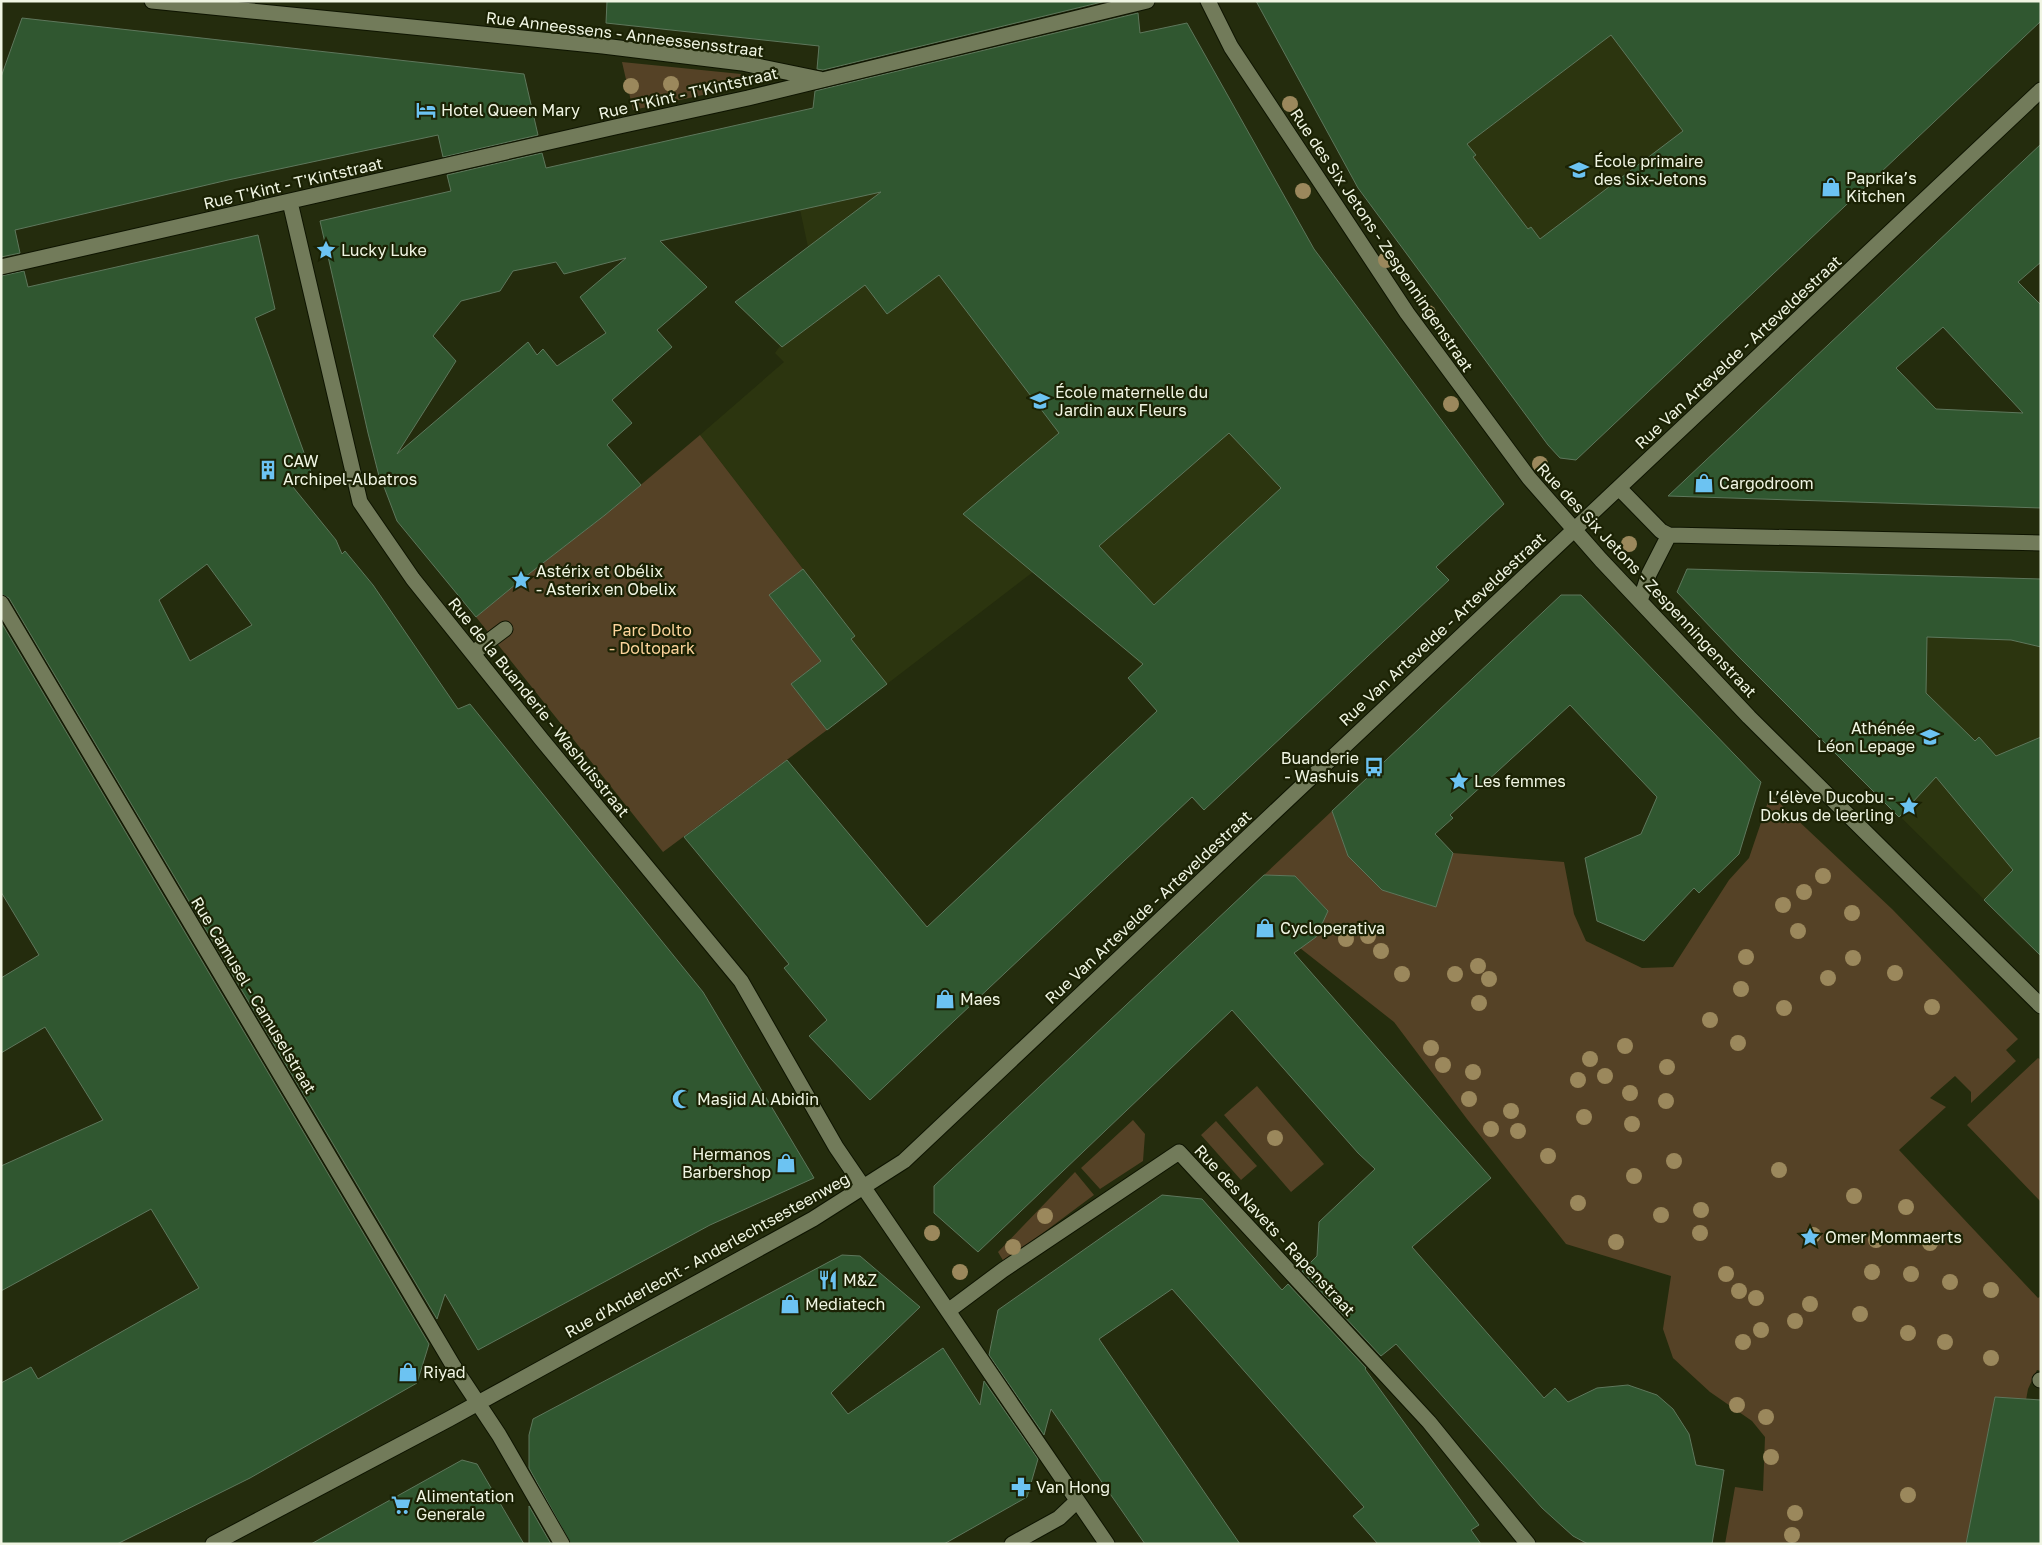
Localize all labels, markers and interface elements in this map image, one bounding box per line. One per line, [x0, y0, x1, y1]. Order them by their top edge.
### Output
street label: Rue Anneessens - Anneessensstraat [485, 7, 765, 61]
street label: Rue T'Kint - T'Kintstraat [596, 63, 780, 123]
hotel icon: Hotel Queen Mary [415, 99, 437, 121]
place label: Hotel Queen Mary [441, 100, 580, 120]
street label: Rue des Six Jetons - Zespenningenstraat [1286, 105, 1478, 375]
place label: École primaire des Six-Jetons [1594, 151, 1707, 189]
street label: Rue T'Kint - T'Kintstraat [201, 153, 385, 213]
school or university icon: École primaire des Six-Jetons [1568, 159, 1590, 181]
place label: Paprika’s Kitchen [1846, 168, 1917, 206]
shop icon: Paprika’s Kitchen [1820, 176, 1842, 198]
place icon: Lucky Luke [315, 239, 337, 261]
place label: Lucky Luke [341, 240, 427, 260]
street label: Rue Van Artevelde - Arteveldestraat [1631, 251, 1845, 453]
place label: École maternelle du Jardin aux Fleurs [1055, 382, 1208, 420]
school or university icon: École maternelle du Jardin aux Fleurs [1029, 390, 1051, 412]
place label: CAW Archipel-Albatros [283, 451, 417, 489]
building icon: CAW Archipel-Albatros [257, 459, 279, 481]
street label: Rue des Six Jetons - Zespenningenstraat [1533, 459, 1761, 701]
shop icon: Cargodroom [1693, 472, 1715, 494]
place label: Cargodroom [1719, 473, 1814, 493]
street label: Rue Van Artevelde - Arteveldestraat [1335, 528, 1549, 730]
place label: Astérix et Obélix - Asterix en Obelix [536, 561, 677, 599]
place icon: Astérix et Obélix - Asterix en Obelix [510, 569, 532, 591]
street label: Rue de la Buanderie - Washuisstraat [444, 593, 634, 821]
park label: Parc Dolto - Doltopark [609, 620, 695, 658]
place label: Athénée Léon Lepage [1817, 718, 1915, 756]
school or university icon: Athénée Léon Lepage [1919, 726, 1941, 748]
place label: Buanderie - Washuis [1281, 748, 1359, 786]
bus stop icon: Buanderie - Washuis [1363, 756, 1385, 778]
place icon: Les femmes [1448, 770, 1470, 792]
place label: Les femmes [1474, 771, 1566, 791]
place label: L’élève Ducobu - Dokus de leerling [1760, 787, 1894, 825]
place icon: L’élève Ducobu - Dokus de leerling [1898, 795, 1920, 817]
street label: Rue Van Artevelde - Arteveldestraat [1041, 806, 1255, 1008]
street label: Rue Camusel - Camuselstraat [187, 893, 321, 1097]
shop icon: Cycloperativa [1254, 917, 1276, 939]
place label: Cycloperativa [1280, 918, 1385, 938]
shop icon: Maes [934, 988, 956, 1010]
place label: Maes [960, 989, 1001, 1009]
mosque icon: Masjid Al Abidin [671, 1088, 693, 1110]
place label: Masjid Al Abidin [697, 1089, 819, 1109]
street label: Rue des Navets - Rapenstraat [1190, 1140, 1360, 1320]
place label: Hermanos Barbershop [682, 1144, 771, 1182]
shop icon: Hermanos Barbershop [775, 1152, 797, 1174]
street label: Rue d'Anderlecht - Anderlechtsesteenweg [561, 1168, 853, 1342]
place icon: Omer Mommaerts [1799, 1226, 1821, 1248]
place label: Omer Mommaerts [1825, 1227, 1962, 1247]
restaurant icon: M&Z [817, 1269, 839, 1291]
place label: M&Z [843, 1270, 877, 1290]
shop icon: Mediatech [779, 1293, 801, 1315]
place label: Mediatech [805, 1294, 885, 1314]
shop icon: Riyad [397, 1361, 419, 1383]
place label: Riyad [423, 1362, 466, 1382]
pharmacy icon: Van Hong [1010, 1476, 1032, 1498]
place label: Van Hong [1036, 1477, 1110, 1497]
place label: Alimentation Generale [416, 1486, 514, 1524]
supermarket icon: Alimentation Generale [390, 1494, 412, 1516]

